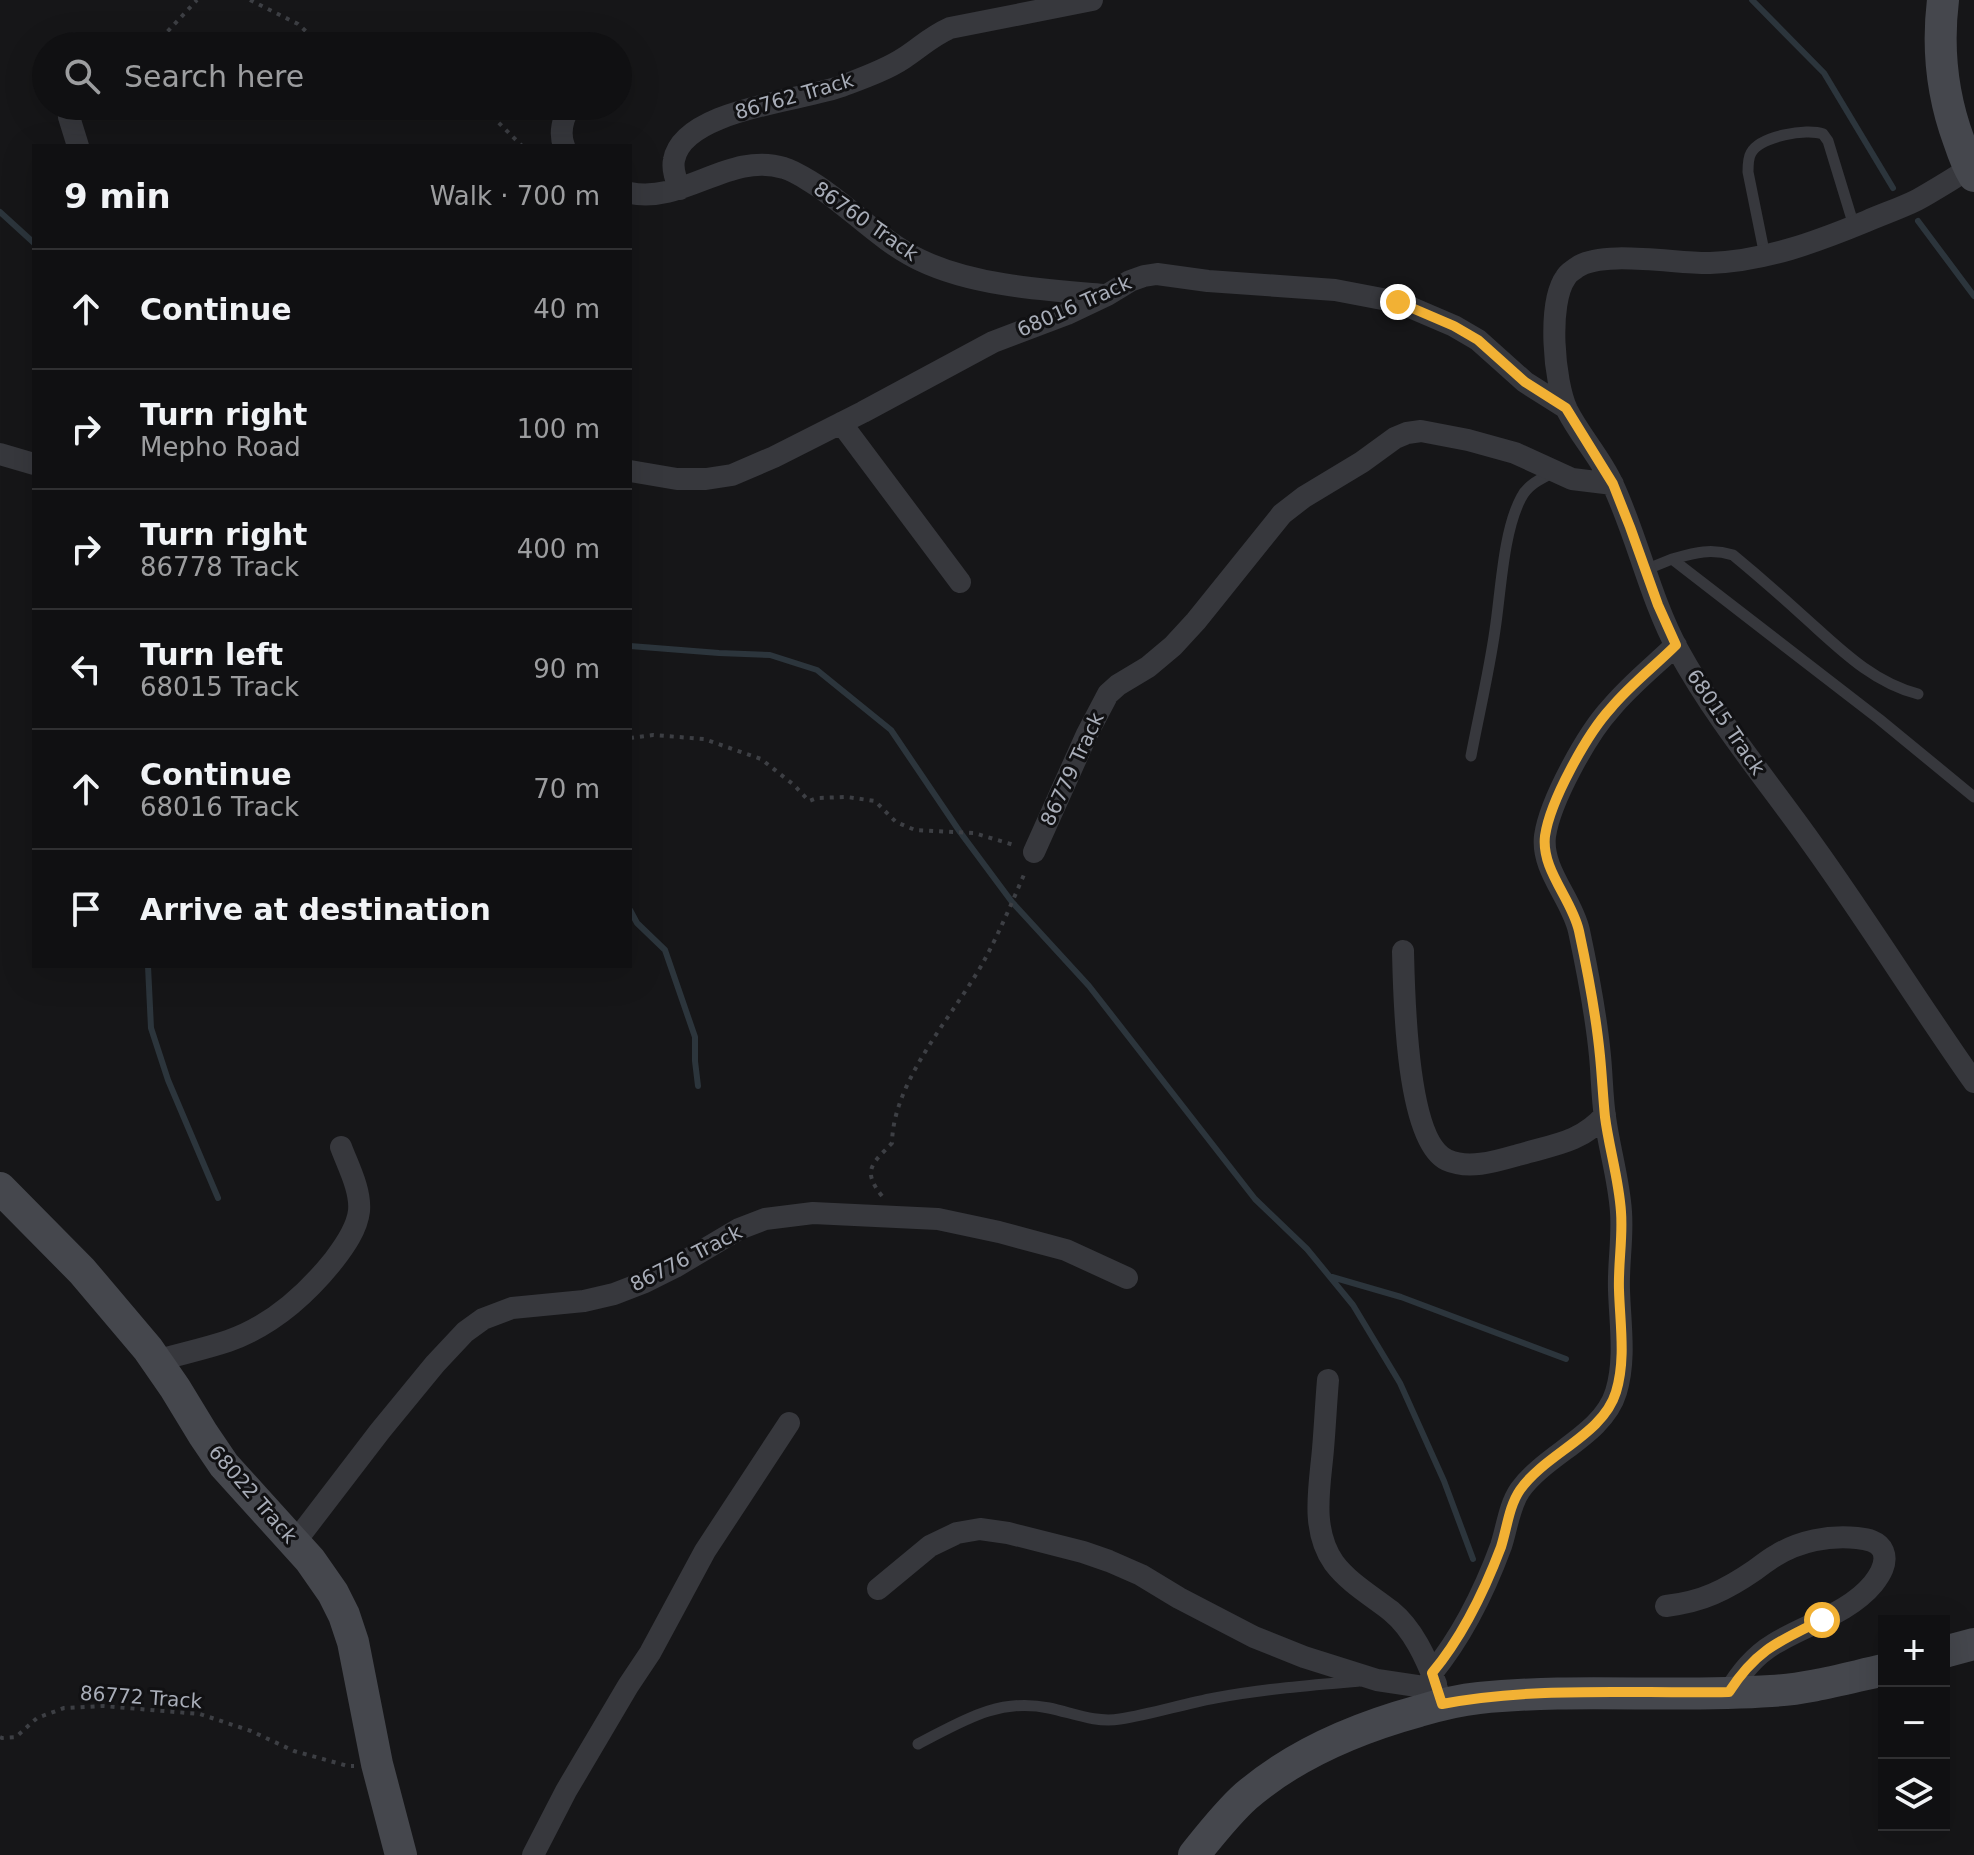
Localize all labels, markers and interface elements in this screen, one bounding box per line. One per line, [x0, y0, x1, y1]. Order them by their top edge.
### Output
search box [32, 32, 632, 120]
icon: search [60, 54, 104, 98]
text: Search here [124, 59, 304, 94]
street label: 86762 Track [732, 67, 856, 124]
text: 9 min [64, 176, 171, 216]
street label: 86760 Track [809, 176, 923, 266]
text: Walk · 700 m [430, 181, 600, 211]
street label: 68016 Track [1013, 270, 1135, 342]
route end [1380, 284, 1416, 320]
icon: ahead [64, 287, 108, 331]
text: Continue [140, 292, 292, 327]
text: 40 m [533, 294, 600, 324]
text: Turn right [140, 397, 307, 432]
icon: right [64, 407, 108, 451]
text: 100 m [517, 414, 600, 444]
text: Mepho Road [140, 432, 301, 462]
text: Turn right [140, 517, 307, 552]
icon: right [64, 527, 108, 571]
text: 400 m [517, 534, 600, 564]
text: 86778 Track [140, 552, 299, 582]
text: Turn left [140, 637, 283, 672]
icon: left [64, 647, 108, 691]
text: 90 m [533, 654, 600, 684]
street label: 68015 Track [1682, 665, 1770, 780]
text: 68015 Track [140, 672, 299, 702]
street label: 86779 Track [1035, 708, 1109, 830]
text: Continue [140, 757, 292, 792]
icon: ahead [64, 767, 108, 811]
text: 70 m [533, 774, 600, 804]
text: 68016 Track [140, 792, 299, 822]
icon: arrive [64, 887, 108, 931]
text: Arrive at destination [140, 892, 491, 927]
street label: 86776 Track [626, 1219, 746, 1296]
street label: 68022 Track [204, 1440, 302, 1548]
route start [1804, 1602, 1840, 1638]
map controls [1878, 1615, 1950, 1831]
button: + [1878, 1615, 1950, 1687]
street label: 86772 Track [79, 1681, 203, 1713]
button: − [1878, 1687, 1950, 1759]
button: layers [1878, 1759, 1950, 1831]

